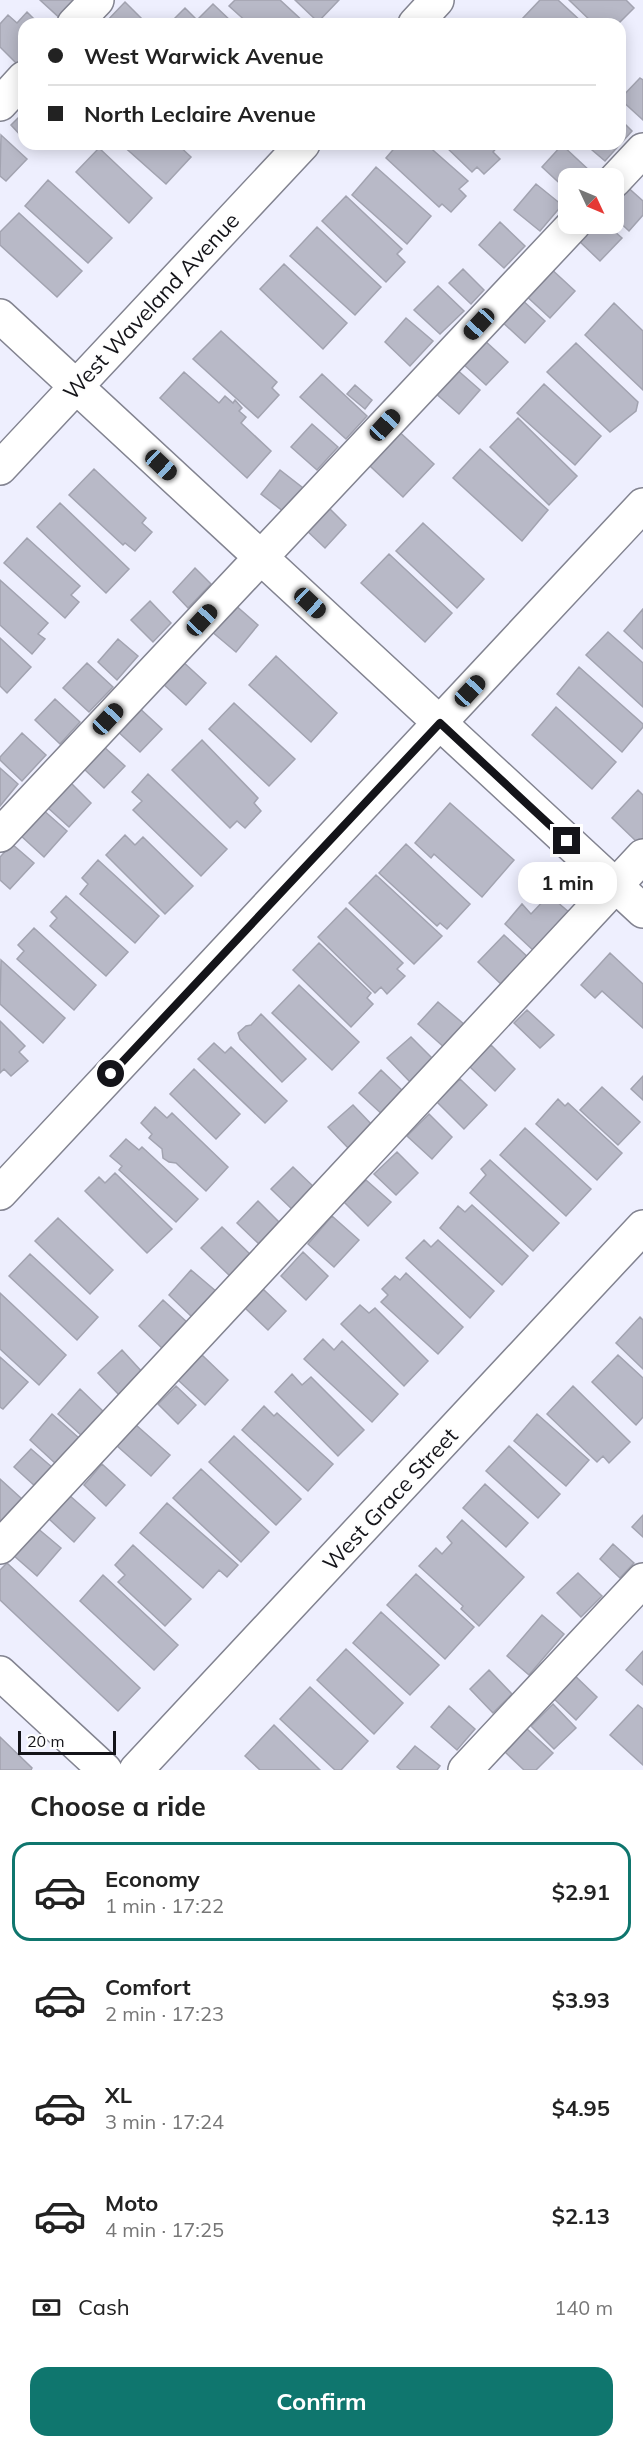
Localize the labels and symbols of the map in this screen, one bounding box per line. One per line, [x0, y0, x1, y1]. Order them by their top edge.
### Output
north arrow [558, 168, 624, 234]
street label: West Waveland Avenue [57, 206, 245, 406]
car [460, 305, 498, 343]
car [366, 406, 404, 444]
car [142, 446, 180, 484]
car [291, 584, 329, 622]
car [183, 601, 221, 639]
car [451, 672, 489, 710]
car [89, 700, 127, 738]
route end [553, 827, 580, 854]
callout: 1 min [518, 862, 616, 904]
route start [97, 1060, 124, 1087]
street label: West Grace Street [316, 1421, 464, 1576]
scale bar [18, 1728, 116, 1756]

